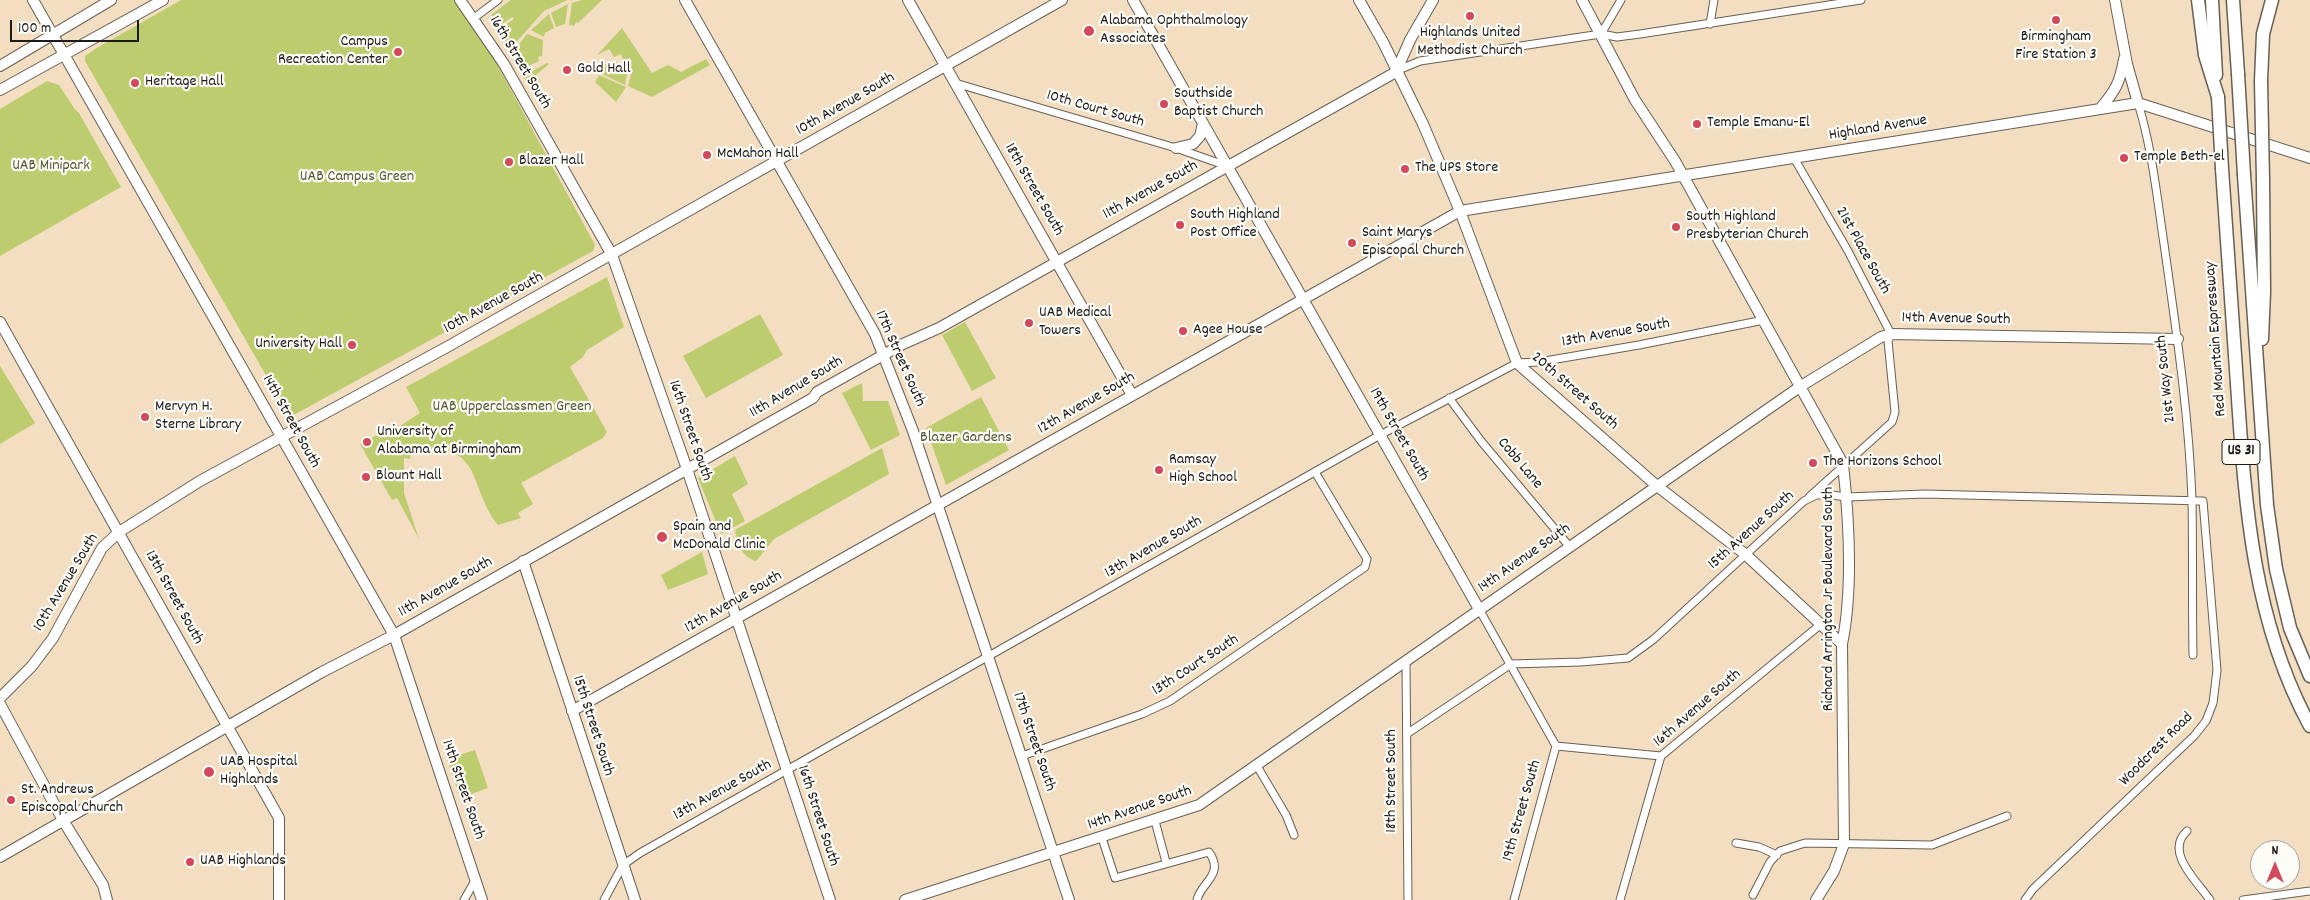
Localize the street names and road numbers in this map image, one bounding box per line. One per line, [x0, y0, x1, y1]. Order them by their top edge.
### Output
street label: 16th Street South [484, 13, 554, 113]
street label: 10th Avenue South [793, 69, 899, 141]
street label: 10th Court South [1044, 87, 1146, 133]
street label: Highland Avenue [1828, 112, 1928, 146]
street label: 18th Street South [999, 140, 1067, 240]
street label: 11th Avenue South [1100, 157, 1202, 225]
street label: 21st Place South [1830, 204, 1894, 298]
street label: Red Mountain Expressway [2202, 261, 2232, 417]
street label: 10th Avenue South [441, 269, 547, 339]
street label: 17th Street South [869, 308, 929, 410]
street label: 14th Avenue South [1901, 309, 2011, 331]
street label: 13th Avenue South [1561, 315, 1671, 353]
street label: 21st Way South [2153, 334, 2181, 424]
street label: 20th Street South [1526, 349, 1622, 435]
street label: 11th Avenue South [747, 353, 847, 423]
street label: 12th Avenue South [1035, 368, 1139, 440]
street label: 14th Street South [256, 372, 324, 472]
street label: 16th Street South [663, 378, 715, 484]
street label: 19th Street South [1364, 385, 1432, 485]
street label: Cobb Lane [1492, 434, 1546, 494]
road number: US 31 [2222, 440, 2260, 464]
street label: 15th Avenue South [1705, 487, 1799, 575]
street label: Richard Arrington Jr Boulevard South [1820, 487, 1840, 711]
street label: 13th Avenue South [1102, 512, 1206, 584]
street label: 14th Avenue South [1475, 520, 1575, 598]
street label: 10th Avenue South [30, 531, 104, 635]
street label: 13th Street South [139, 548, 207, 648]
street label: 11th Avenue South [395, 553, 497, 623]
street label: 12th Avenue South [682, 567, 786, 639]
street label: 13th Court South [1149, 631, 1243, 701]
street label: 16th Avenue South [1650, 666, 1746, 752]
street label: 15th Street South [567, 673, 617, 779]
street label: 17th Street South [1007, 690, 1059, 794]
street label: Woodcrest Road [2116, 709, 2198, 791]
street label: 18th Street South [1383, 729, 1403, 833]
street label: 14th Street South [436, 738, 488, 842]
street label: 13th Avenue South [671, 756, 775, 826]
street label: 19th Street South [1499, 758, 1547, 864]
street label: 16th Street South [792, 763, 842, 869]
street label: 14th Avenue South [1085, 782, 1195, 836]

